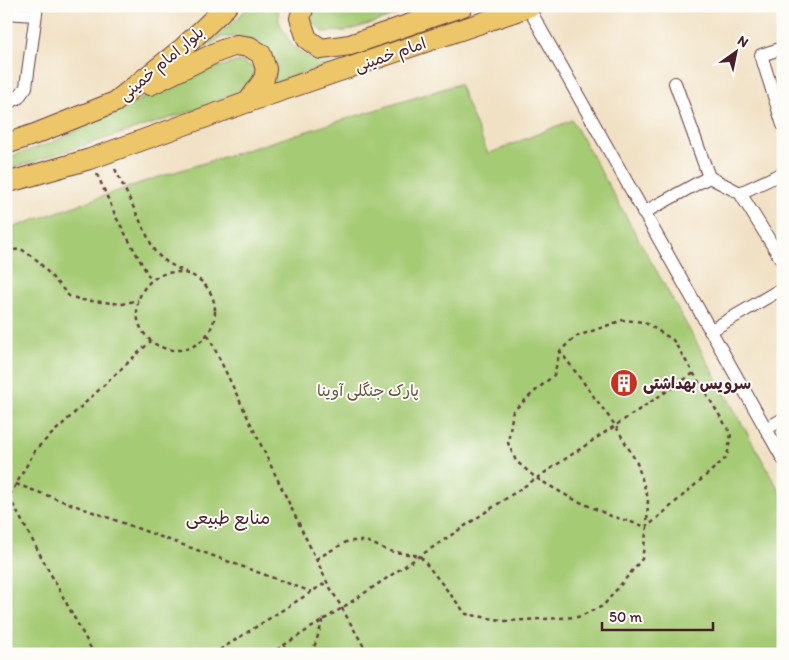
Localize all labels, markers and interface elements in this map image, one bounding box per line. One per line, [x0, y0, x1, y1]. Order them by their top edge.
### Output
street label: بلوار امام خمینی [115, 22, 210, 107]
north arrow [712, 28, 762, 78]
text: N [734, 32, 751, 51]
street label: امام خمینی [352, 33, 430, 78]
building icon: سرویس بهداشتی [609, 368, 639, 398]
place label: سرویس بهداشتی [643, 374, 751, 395]
park label: پارک جنگلی آوینا [317, 381, 419, 401]
district label: منابع طبیعی [186, 507, 270, 531]
scale bar [602, 600, 713, 632]
text: 50 m [609, 608, 642, 626]

